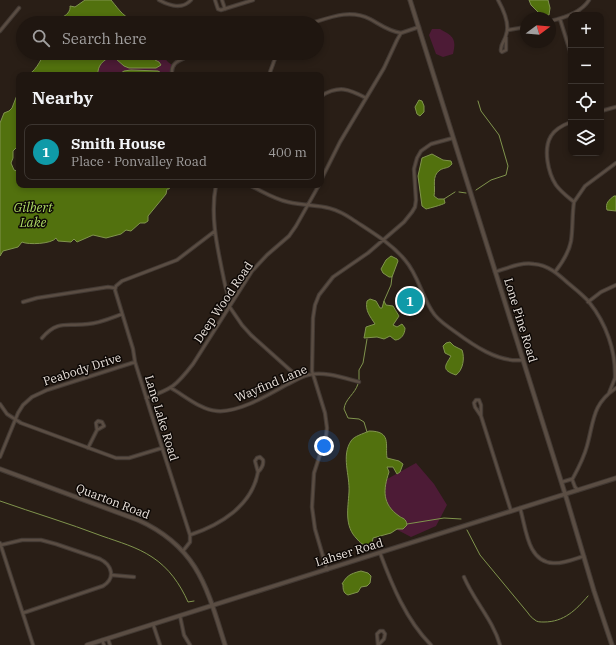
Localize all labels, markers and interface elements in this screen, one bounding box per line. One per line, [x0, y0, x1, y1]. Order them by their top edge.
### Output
north arrow [520, 12, 556, 48]
map controls [568, 12, 604, 156]
button: + [568, 12, 604, 48]
search box [16, 16, 324, 60]
icon: search [30, 27, 52, 49]
text: Search here [62, 29, 147, 48]
button: − [568, 48, 604, 84]
button: locate [568, 84, 604, 120]
text: Nearby [32, 87, 93, 109]
button: layers [568, 120, 604, 156]
text: Smith House [71, 134, 165, 153]
text: 1 [42, 144, 50, 161]
text: 400 m [268, 144, 307, 161]
text: Place · Ponvalley Road [71, 153, 207, 170]
water label: Gilbert Lake [13, 199, 53, 231]
street label: Deep Wood Road [190, 258, 256, 346]
street label: Lone Pine Road [501, 276, 541, 364]
pin: 1 [397, 286, 423, 316]
street label: Peabody Drive [41, 349, 123, 389]
street label: Wayfind Lane [233, 361, 309, 405]
street label: Lane Lake Road [142, 373, 182, 463]
your location [314, 436, 334, 456]
street label: Quarton Road [74, 480, 152, 522]
street label: Lahser Road [313, 535, 385, 569]

